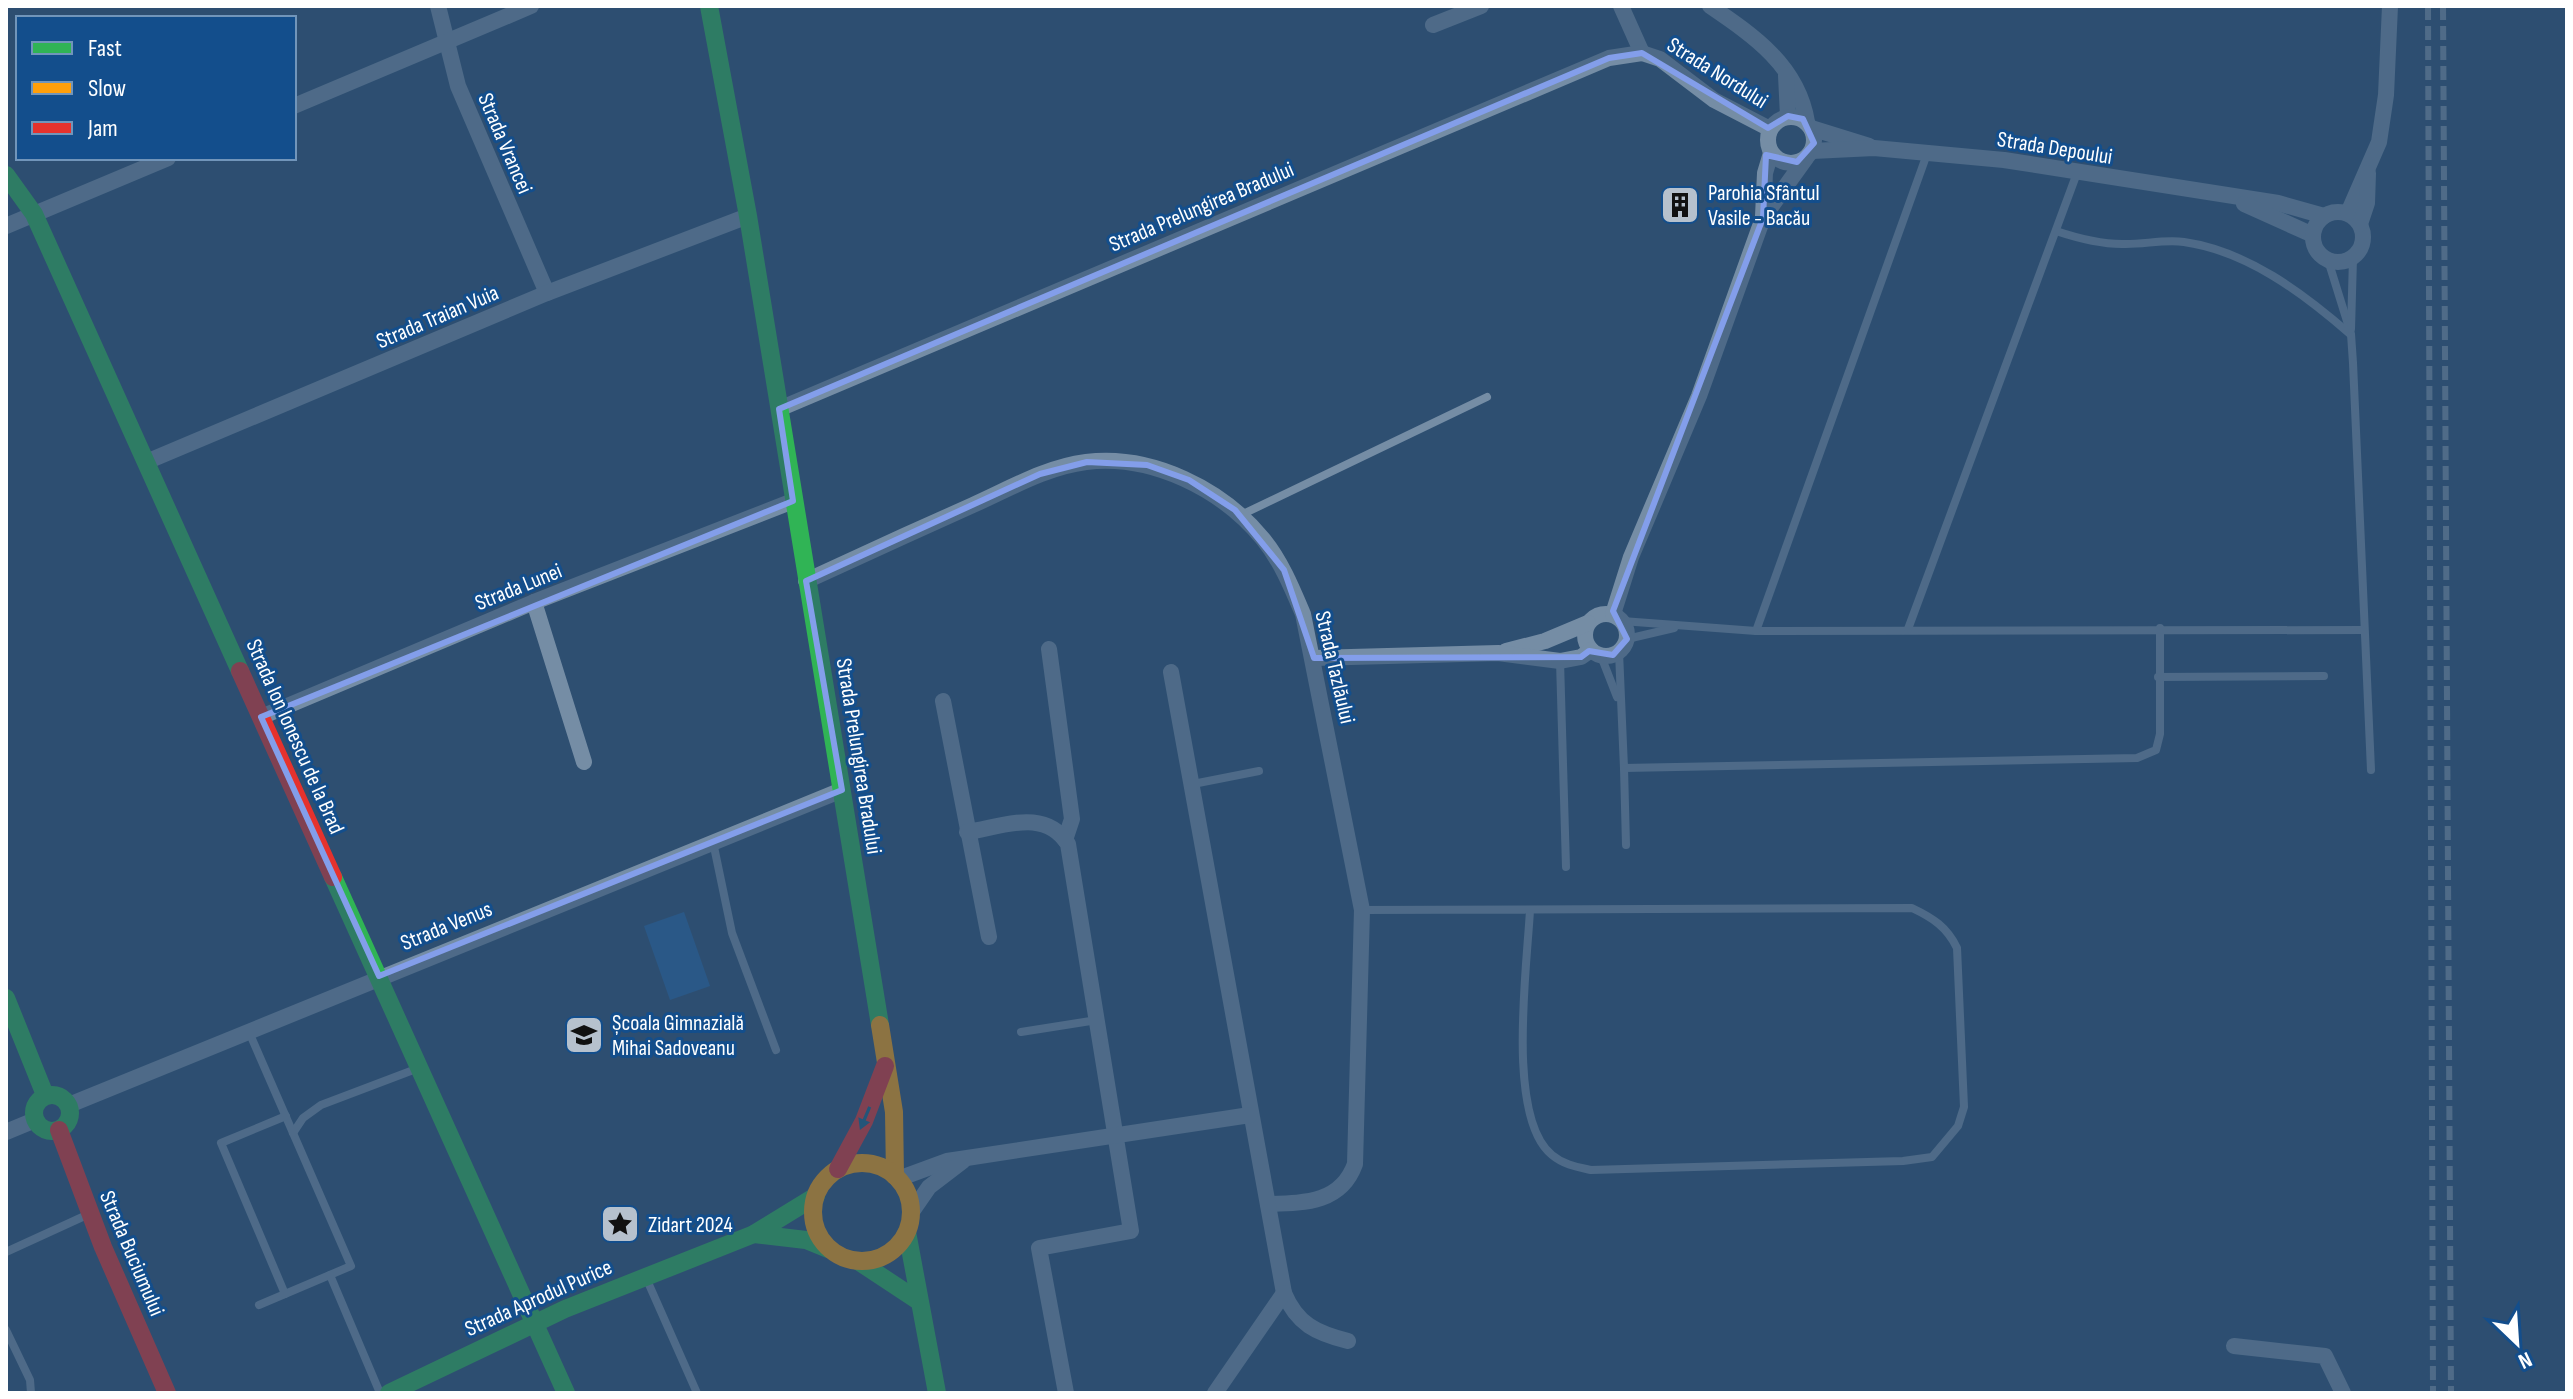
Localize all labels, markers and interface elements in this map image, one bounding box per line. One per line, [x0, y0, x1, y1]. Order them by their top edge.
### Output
legend [16, 16, 296, 160]
street label: Strada Nordului [1662, 32, 1773, 115]
text: Fast [88, 34, 122, 63]
text: Slow [88, 74, 126, 103]
street label: Strada Vrancei [471, 89, 538, 198]
text: Jam [87, 114, 118, 143]
street label: Strada Depoului [1995, 126, 2114, 171]
street label: Strada Prelungirea Bradului [1105, 156, 1298, 259]
place label: Parohia Sfântul Vasile - Bacău [1708, 180, 1820, 232]
building icon: Parohia Sfântul Vasile - Bacău [1659, 184, 1701, 226]
street label: Strada Traian Vuia [372, 280, 503, 355]
street label: Strada Lunei [471, 558, 566, 617]
street label: Strada Tazlăului [1308, 608, 1361, 726]
street label: Strada Ion Ionescu de la Brad [240, 635, 350, 838]
street label: Strada Prelungirea Bradului [830, 656, 887, 856]
street label: Strada Venus [397, 896, 496, 957]
place label: Școala Gimnazială Mihai Sadoveanu [612, 1010, 744, 1062]
school or university icon: Școala Gimnazială Mihai Sadoveanu [563, 1014, 605, 1056]
one-way arrow [859, 1106, 872, 1130]
street label: Strada Buciumului [93, 1187, 170, 1320]
place icon: Zidart 2024 [599, 1203, 641, 1245]
place label: Zidart 2024 [648, 1212, 733, 1239]
street label: Strada Aprodul Purice [461, 1254, 616, 1343]
north arrow [2477, 1303, 2557, 1383]
text: N [2514, 1345, 2536, 1374]

